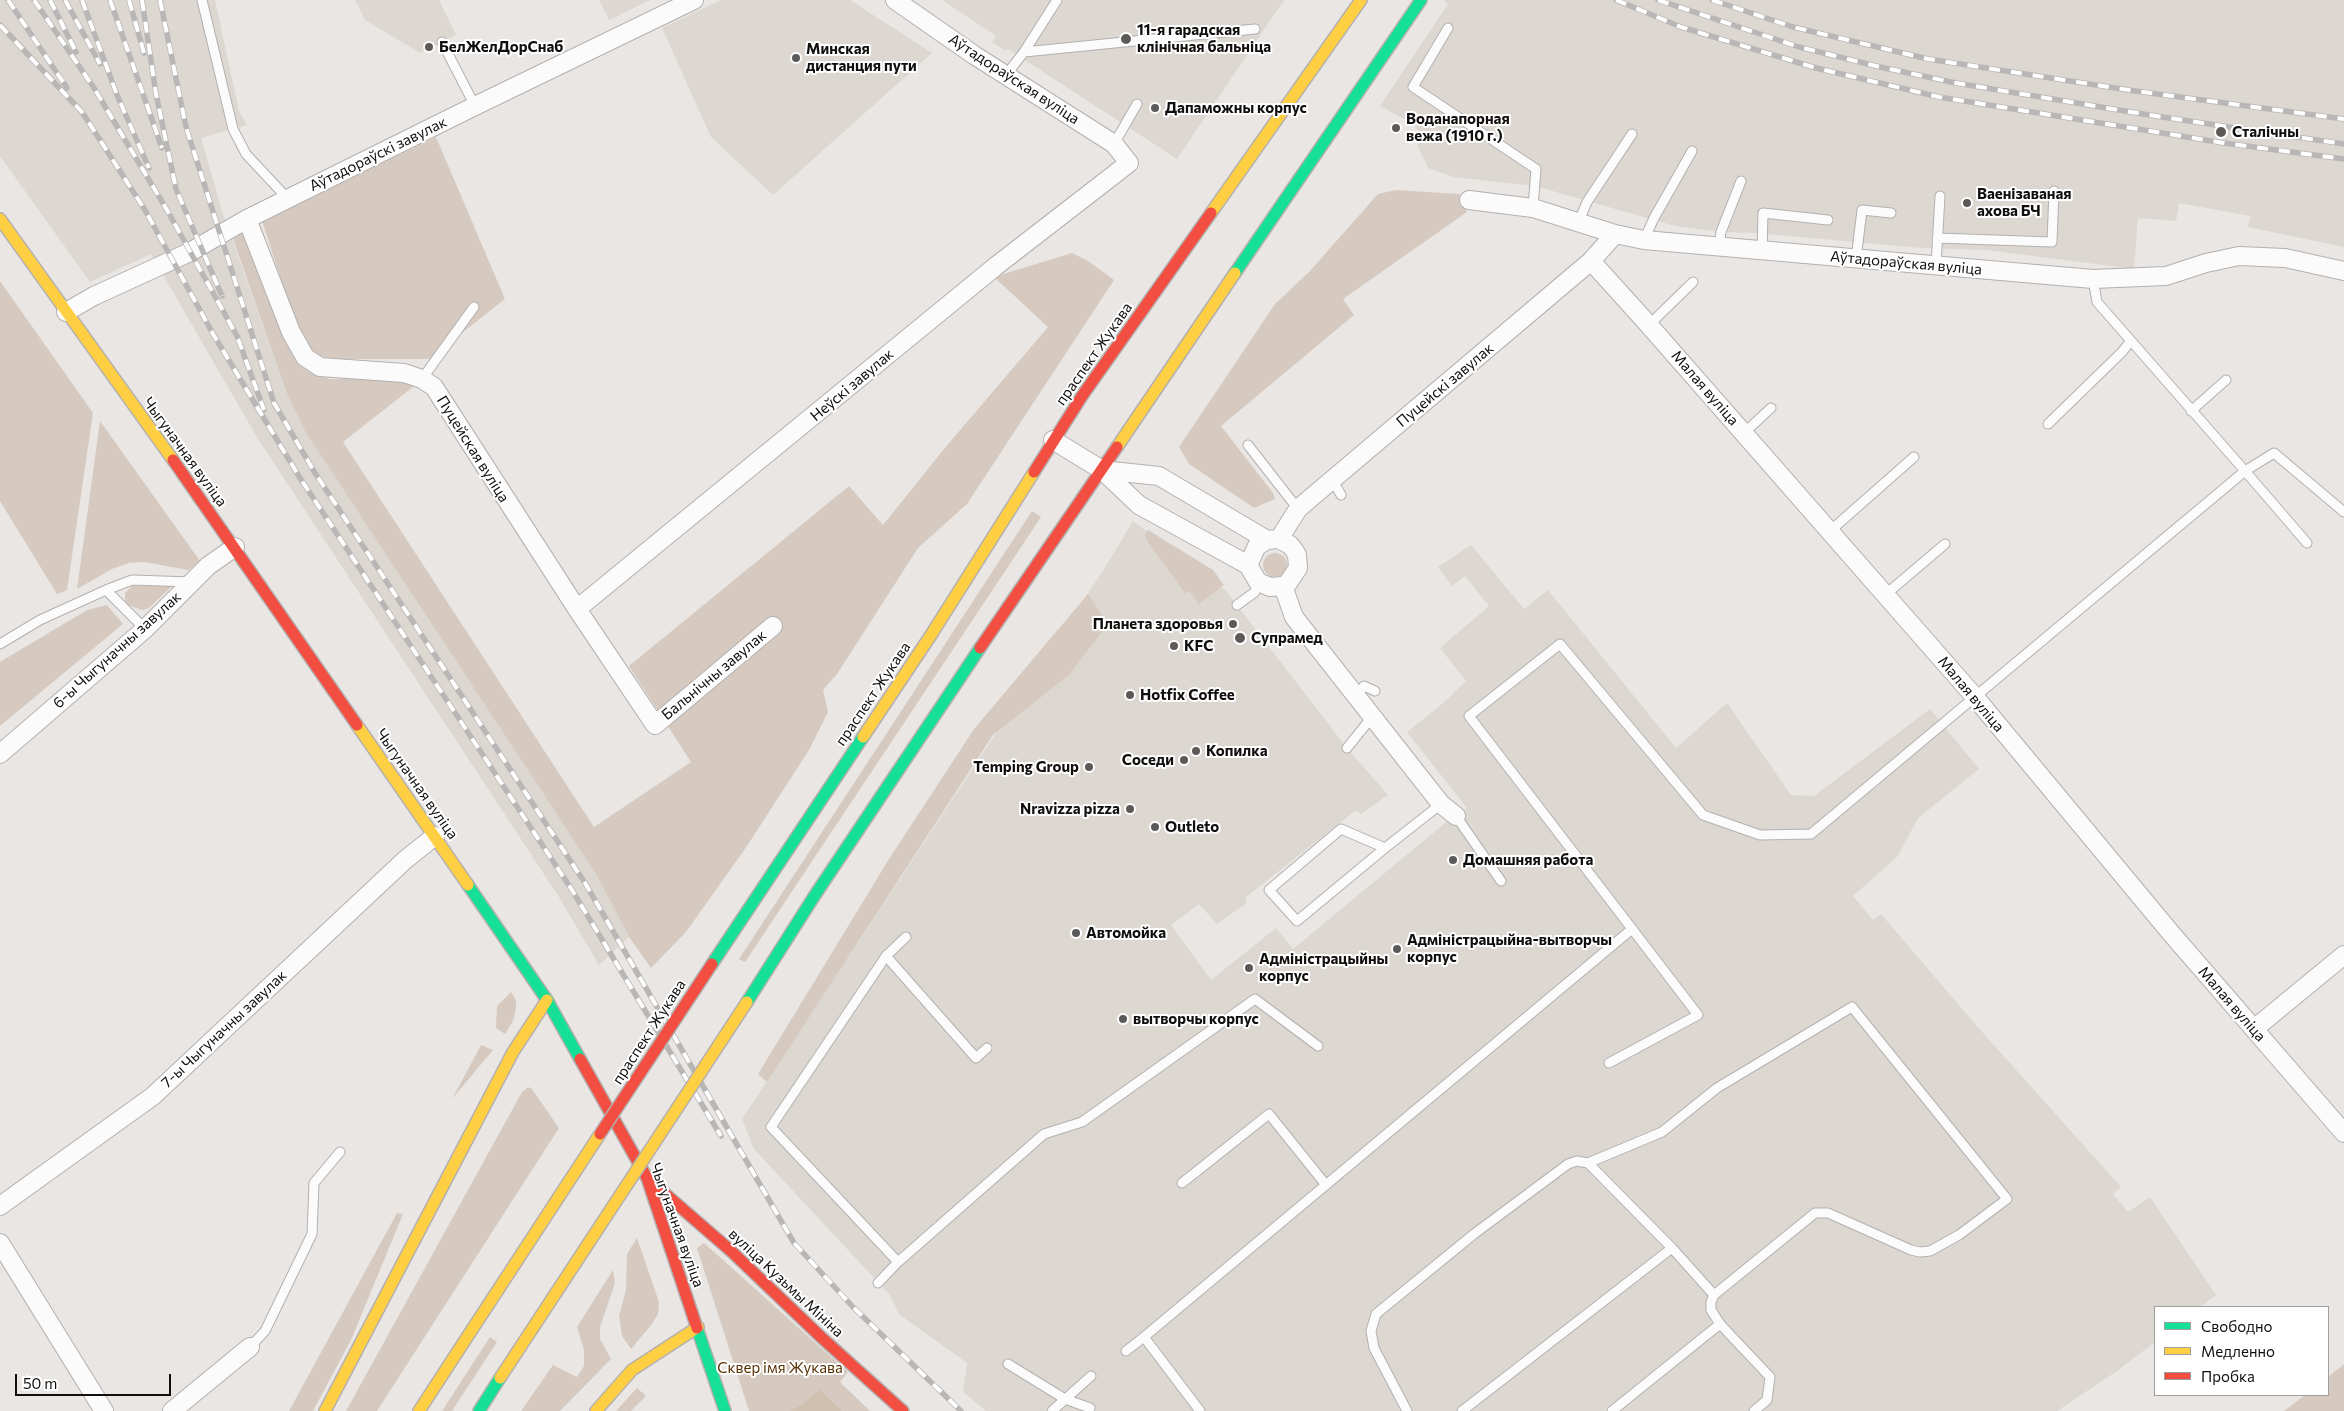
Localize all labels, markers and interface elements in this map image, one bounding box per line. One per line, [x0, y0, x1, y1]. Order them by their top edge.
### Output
place label: 11-я гарадская клінічная бальніца [1137, 21, 1271, 56]
street label: Аўтадораўская вуліца [945, 30, 1083, 128]
marker: 11-я гарадская клінічная бальніца [1119, 32, 1133, 46]
place label: БелЖелДорСнаб [439, 38, 563, 56]
place label: Минская дистанция пути [806, 40, 917, 75]
marker: БелЖелДорСнаб [423, 41, 435, 53]
marker: Минская дистанция пути [790, 52, 802, 64]
place label: Дапаможны корпус [1165, 99, 1307, 117]
marker: Дапаможны корпус [1149, 102, 1161, 114]
place label: Воданапорная вежа (1910 г.) [1406, 110, 1510, 145]
street label: Аўтадораўскі завулак [306, 113, 450, 195]
marker: Воданапорная вежа (1910 г.) [1390, 122, 1402, 134]
place label: Сталічны [2232, 123, 2299, 141]
marker: Сталічны [2214, 125, 2228, 139]
place label: Ваенізаваная ахова БЧ [1977, 185, 2071, 220]
marker: Ваенізаваная ахова БЧ [1961, 197, 1973, 209]
street label: Аўтадораўская вуліца [1829, 247, 1983, 279]
street label: праспект Жукава [1052, 299, 1136, 409]
street label: Пуцейскі завулак [1393, 339, 1497, 431]
street label: Неўскі завулак [807, 345, 897, 425]
street label: Малая вуліца [1668, 347, 1742, 429]
street label: Пуцейская вуліца [433, 392, 513, 506]
street label: Чыгуначная вуліца [139, 394, 231, 510]
street label: 6-ы Чыгуначны завулак [49, 588, 185, 712]
place label: Планета здоровья [1093, 615, 1223, 633]
marker: Планета здоровья [1227, 618, 1239, 630]
street label: Бальнічны завулак [658, 626, 770, 724]
place label: Супрамед [1251, 629, 1323, 647]
marker: Супрамед [1233, 631, 1247, 645]
place label: KFC [1184, 637, 1213, 655]
street label: праспект Жукава [832, 639, 914, 749]
marker: KFC [1168, 640, 1180, 652]
street label: Малая вуліца [1934, 652, 2008, 736]
place label: Hotfix Coffee [1140, 686, 1235, 704]
marker: Hotfix Coffee [1124, 689, 1136, 701]
street label: Чыгуначная вуліца [372, 725, 462, 843]
place label: Копилка [1206, 742, 1268, 760]
marker: Копилка [1190, 745, 1202, 757]
place label: Соседи [1122, 751, 1174, 769]
marker: Соседи [1178, 754, 1190, 766]
place label: Temping Group [973, 758, 1079, 776]
marker: Temping Group [1083, 761, 1095, 773]
place label: Nravizza pizza [1020, 800, 1120, 818]
marker: Nravizza pizza [1124, 803, 1136, 815]
place label: Outleto [1165, 818, 1219, 836]
marker: Outleto [1149, 821, 1161, 833]
place label: Домашняя работа [1463, 851, 1593, 869]
marker: Домашняя работа [1447, 854, 1459, 866]
place label: Автомойка [1086, 924, 1166, 942]
marker: Автомойка [1070, 927, 1082, 939]
place label: Адміністрацыйна-вытворчы корпус [1407, 931, 1612, 966]
marker: Адміністрацыйна-вытворчы корпус [1391, 943, 1403, 955]
place label: Адміністрацыйны корпус [1259, 950, 1388, 985]
marker: Адміністрацыйны корпус [1243, 962, 1255, 974]
street label: Малая вуліца [2195, 963, 2269, 1045]
street label: 7-ы Чыгуначны завулак [158, 966, 290, 1092]
street label: праспект Жукава [608, 976, 690, 1088]
place label: вытворчы корпус [1133, 1010, 1259, 1028]
marker: вытворчы корпус [1117, 1013, 1129, 1025]
street label: Чыгуначная вуліца [646, 1160, 708, 1290]
street label: вуліца Кузьмы Мініна [725, 1225, 847, 1341]
legend [2154, 1306, 2329, 1396]
text: Свободно [2201, 1317, 2272, 1335]
text: Медленно [2201, 1342, 2275, 1360]
park label: Сквер імя Жукава [717, 1359, 843, 1377]
scale bar [18, 1364, 174, 1396]
text: Пробка [2201, 1367, 2255, 1385]
text: 50 m [23, 1374, 57, 1392]

